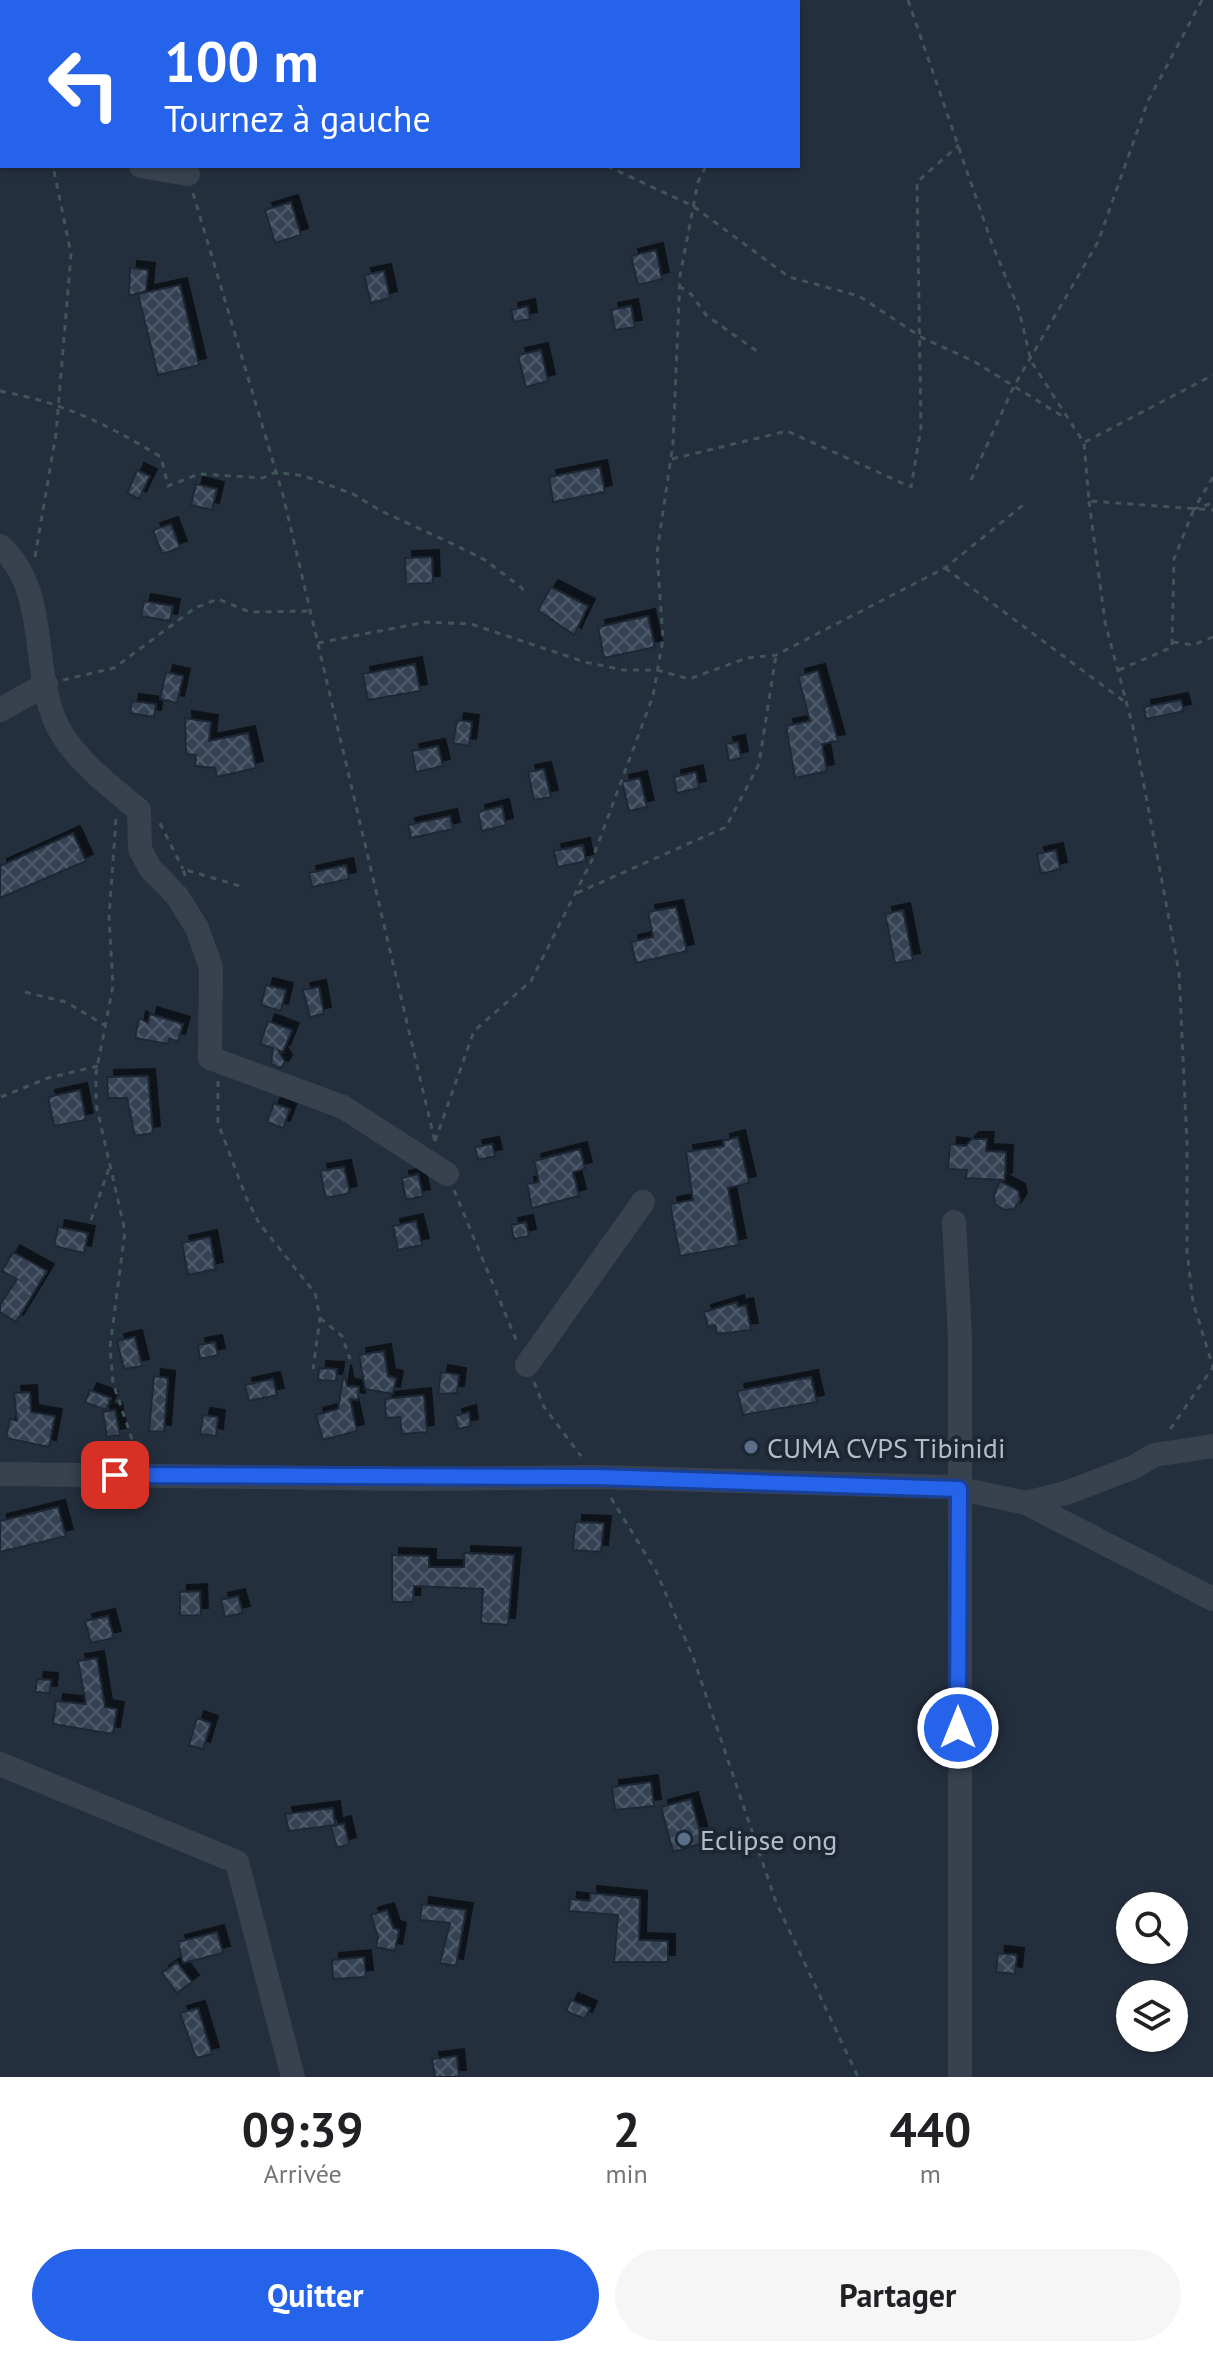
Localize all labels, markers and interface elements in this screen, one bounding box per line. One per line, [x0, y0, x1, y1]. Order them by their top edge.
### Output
text: 100 m [164, 25, 319, 97]
icon: left [32, 32, 136, 136]
text: Tournez à gauche [164, 95, 431, 142]
place label: CUMA CVPS Tibinidi [767, 1429, 1005, 1466]
marker: CUMA CVPS Tibinidi [742, 1438, 760, 1456]
pin [81, 1441, 149, 1509]
icon: arrive [93, 1453, 137, 1497]
position arrow [916, 1686, 1000, 1770]
place label: Eclipse ong [700, 1821, 837, 1858]
marker: Eclipse ong [675, 1830, 693, 1848]
map controls [1116, 1892, 1188, 2052]
button: search [1116, 1892, 1188, 1964]
button: layers [1116, 1980, 1188, 2052]
text: 09:39 [242, 2098, 364, 2160]
text: 2 [613, 2098, 640, 2160]
text: 440 [890, 2098, 971, 2160]
text: Arrivée [264, 2157, 342, 2190]
text: min [605, 2157, 648, 2190]
text: m [920, 2157, 941, 2190]
button: Quitter [32, 2249, 599, 2341]
button: Partager [615, 2249, 1181, 2341]

